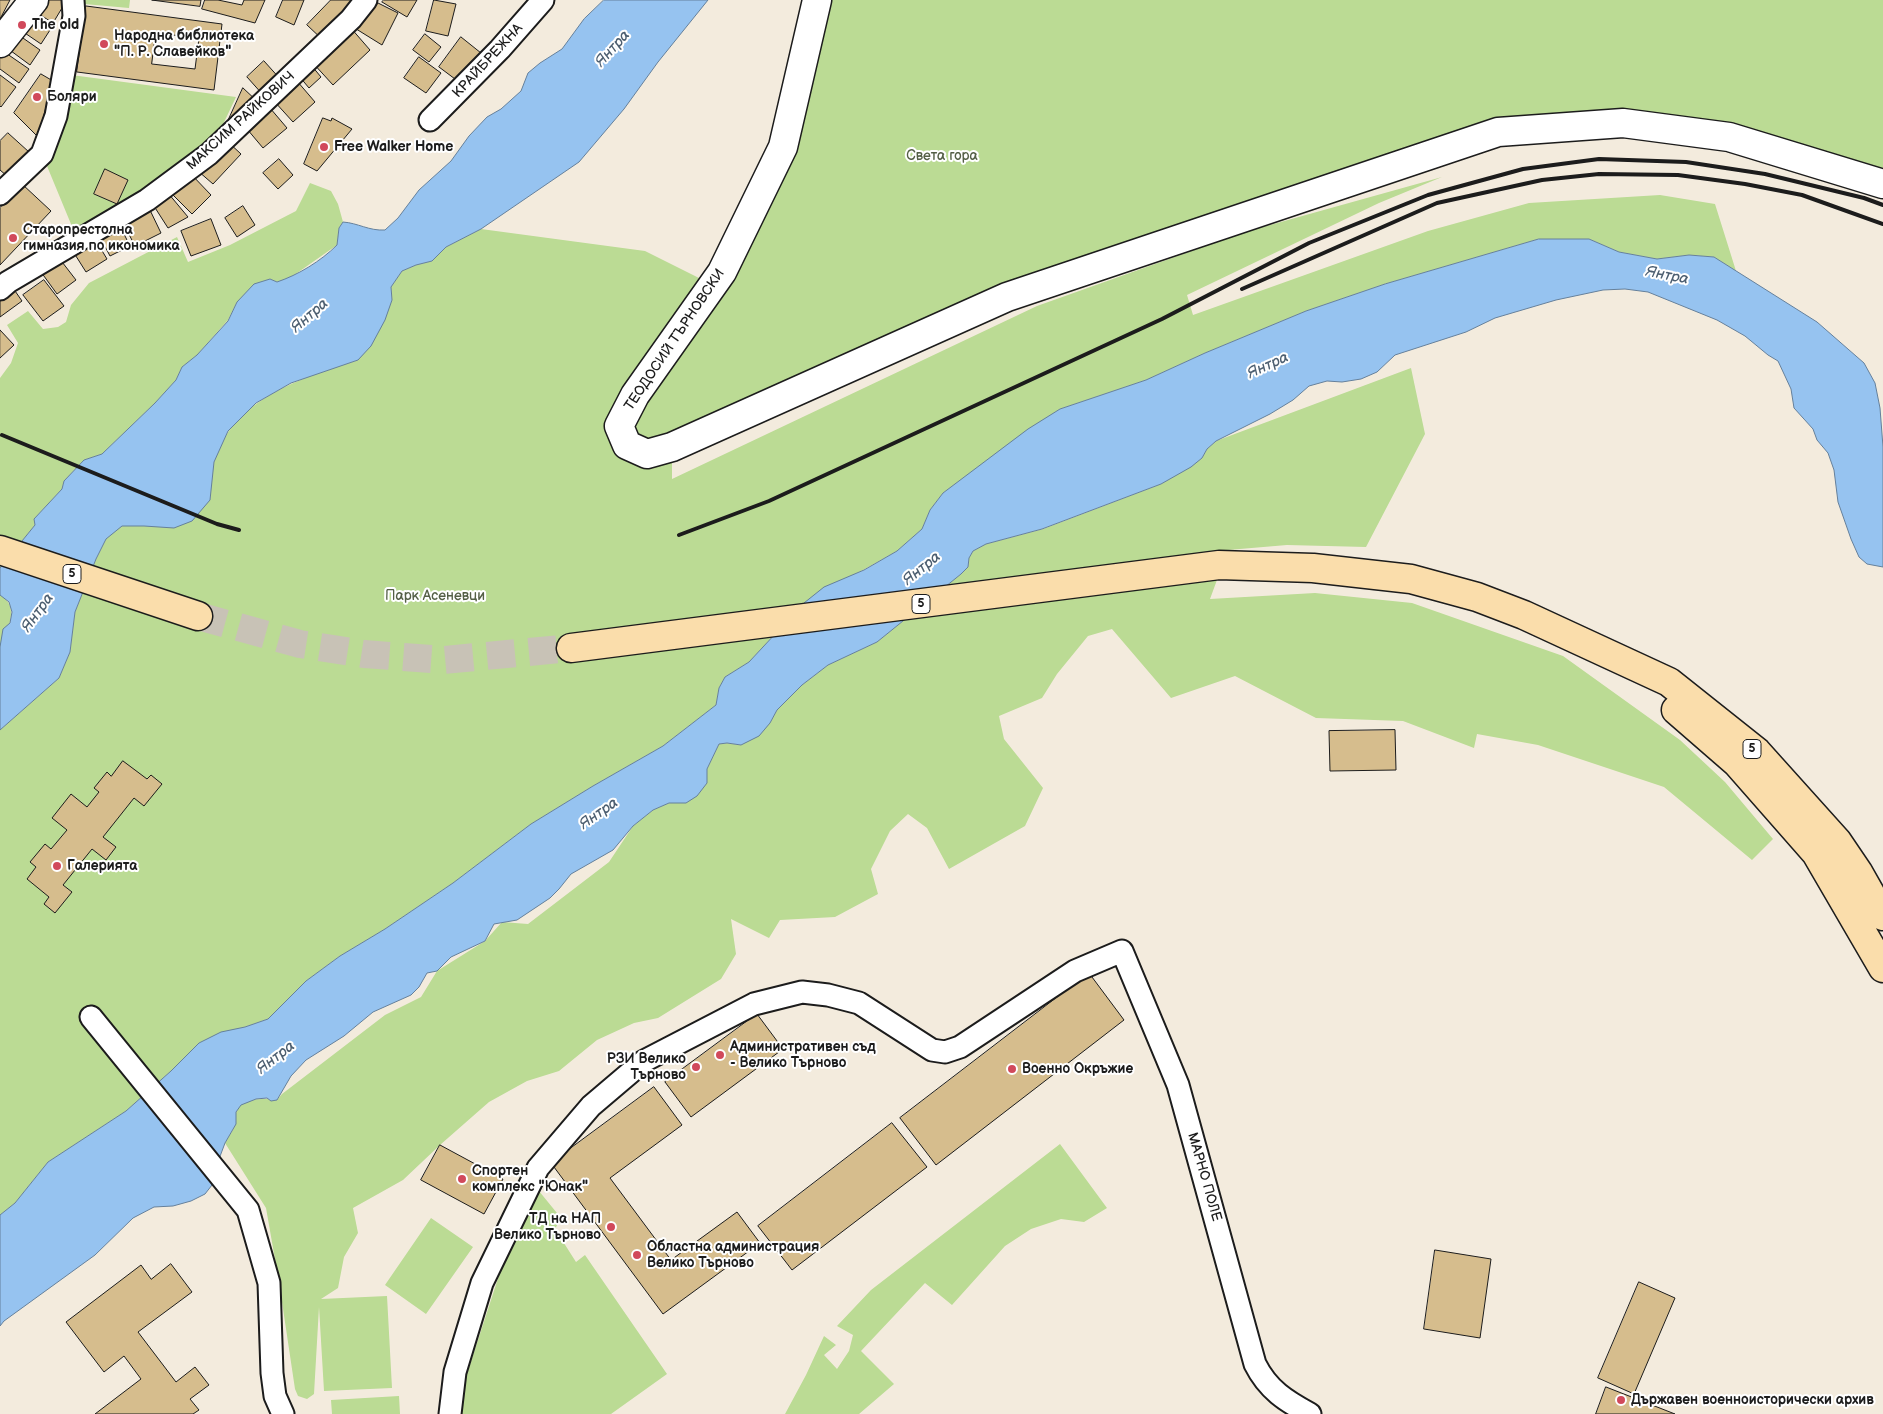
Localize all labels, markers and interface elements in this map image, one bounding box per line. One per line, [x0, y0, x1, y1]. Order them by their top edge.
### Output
place label: The old [32, 17, 79, 33]
marker: The old [16, 19, 28, 31]
street label: КРАЙБРЕЖНА [449, 20, 527, 102]
water label: Янтра [592, 27, 634, 71]
place label: Народна библиотека "П. Р. Славейков" [114, 28, 254, 60]
marker: Народна библиотека "П. Р. Славейков" [98, 38, 110, 50]
street label: МАКСИМ РАЙКОВИЧ [184, 68, 298, 174]
place label: Боляри [47, 89, 97, 105]
marker: Боляри [31, 91, 43, 103]
place label: Free Walker Home [334, 139, 453, 155]
marker: Free Walker Home [318, 141, 330, 153]
park label: Света гора [906, 148, 978, 164]
place label: Старопрестолна гимназия по икономика [23, 222, 180, 254]
marker: Старопрестолна гимназия по икономика [7, 232, 19, 244]
water label: Янтра [1644, 263, 1690, 289]
street label: ТЕОДОСИЙ ТЪРНОВСКИ [621, 266, 729, 414]
water label: Янтра [288, 295, 332, 337]
water label: Янтра [1245, 349, 1291, 383]
water label: Янтра [900, 548, 944, 590]
road number: 5 [63, 564, 81, 584]
park label: Парк Асеневци [385, 588, 485, 604]
water label: Янтра [18, 590, 58, 636]
road number: 5 [912, 594, 930, 614]
road number: 5 [1743, 740, 1761, 759]
water label: Янтра [576, 794, 622, 834]
place label: Галерията [67, 858, 137, 874]
marker: Галерията [51, 860, 63, 872]
water label: Янтра [253, 1038, 299, 1078]
place label: Административен съд - Велико Търново [730, 1039, 876, 1072]
marker: Административен съд - Велико Търново [714, 1049, 726, 1061]
place label: РЗИ Велико Търново [607, 1051, 686, 1084]
marker: РЗИ Велико Търново [690, 1061, 702, 1073]
place label: Военно Окръжие [1022, 1061, 1133, 1077]
marker: Военно Окръжие [1006, 1063, 1018, 1075]
street label: МАРНО ПОЛЕ [1183, 1131, 1225, 1223]
place label: Спортен комплекс "Юнак" [472, 1163, 588, 1196]
marker: Спортен комплекс "Юнак" [456, 1173, 468, 1185]
place label: ТД на НАП Велико Търново [494, 1211, 601, 1244]
marker: ТД на НАП Велико Търново [605, 1221, 617, 1233]
place label: Областна администрация Велико Търново [647, 1239, 819, 1272]
marker: Областна администрация Велико Търново [631, 1249, 643, 1261]
place label: Държавен военноисторически архив [1631, 1392, 1874, 1408]
marker: Държавен военноисторически архив [1615, 1394, 1627, 1406]

